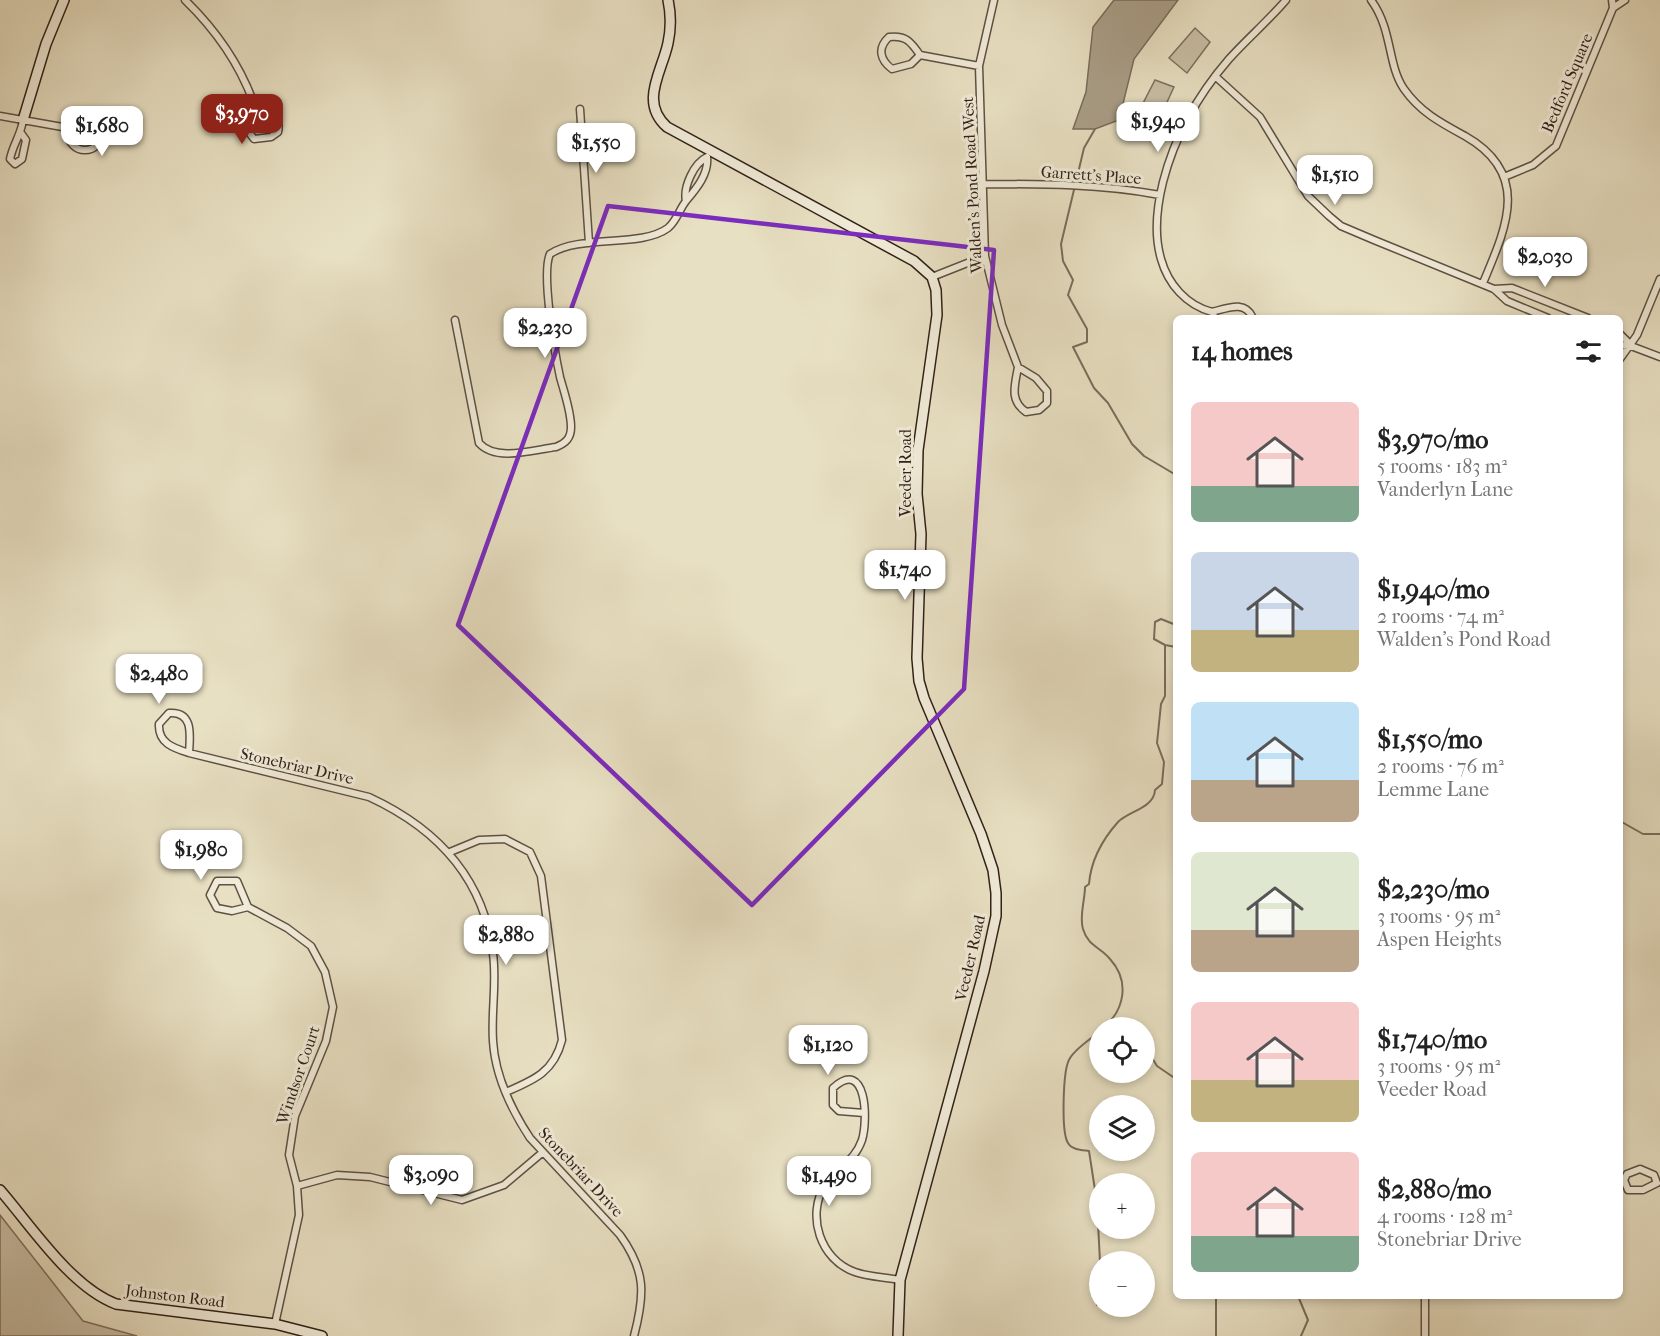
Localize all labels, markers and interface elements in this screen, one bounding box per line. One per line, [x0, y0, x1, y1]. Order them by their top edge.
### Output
street label: Bedford Square [1537, 30, 1597, 136]
pin: $3,970 [193, 94, 291, 145]
street label: Walden's Pond Road West [958, 96, 986, 275]
text: $3,970 [215, 102, 269, 125]
pin: $1,940 [1109, 102, 1207, 153]
pin: $1,680 [53, 106, 151, 157]
text: $1,940 [1130, 110, 1186, 133]
text: $1,680 [75, 114, 129, 137]
pin: $1,550 [547, 123, 645, 174]
text: $1,550 [571, 131, 621, 154]
pin: $1,510 [1286, 155, 1384, 206]
street label: Garrett's Place [1040, 162, 1142, 188]
text: $1,510 [1311, 163, 1359, 186]
pin: $2,030 [1496, 237, 1594, 288]
text: $2,030 [1517, 245, 1573, 268]
pin: $2,230 [496, 308, 594, 359]
text: $2,230 [518, 316, 572, 339]
icon: filters [1572, 335, 1605, 368]
text: 14 homes [1191, 336, 1293, 367]
text: $3,970/mo [1377, 424, 1488, 455]
icon: home [1239, 426, 1311, 498]
street label: Veeder Road [896, 429, 915, 518]
text: 5 rooms · 183 m² [1377, 455, 1507, 478]
text: Vanderlyn Lane [1377, 478, 1513, 501]
pin: $1,740 [856, 550, 954, 601]
text: $1,740 [878, 558, 932, 581]
text: $1,940/mo [1377, 574, 1490, 605]
icon: home [1239, 576, 1311, 648]
text: 2 rooms · 74 m² [1377, 605, 1504, 628]
text: Walden's Pond Road [1377, 628, 1551, 651]
pin: $2,480 [110, 654, 208, 705]
text: $2,480 [130, 662, 188, 685]
text: $1,550/mo [1377, 724, 1483, 755]
icon: home [1239, 726, 1311, 798]
street label: Stonebriar Drive [239, 744, 356, 788]
text: 2 rooms · 76 m² [1377, 755, 1504, 778]
text: Lemme Lane [1377, 778, 1489, 801]
pin: $1,980 [152, 830, 250, 881]
text: $1,980 [174, 838, 228, 861]
text: $2,230/mo [1377, 874, 1489, 905]
icon: home [1239, 876, 1311, 948]
text: 3 rooms · 95 m² [1377, 905, 1500, 928]
street label: Veeder Road [951, 913, 989, 1004]
pin: $2,880 [457, 915, 555, 966]
text: $2,880 [478, 923, 534, 946]
text: Aspen Heights [1377, 928, 1502, 951]
map controls [1089, 1017, 1155, 1317]
button: locate [1089, 1017, 1155, 1083]
street label: Windsor Court [272, 1023, 324, 1128]
text: $1,740/mo [1377, 1024, 1487, 1055]
pin: $1,120 [779, 1025, 877, 1076]
icon: home [1239, 1026, 1311, 1098]
text: $1,120 [803, 1033, 853, 1056]
text: 3 rooms · 95 m² [1377, 1055, 1500, 1078]
text: Veeder Road [1377, 1078, 1487, 1101]
button: layers [1089, 1095, 1155, 1161]
street label: Stonebriar Drive [535, 1123, 627, 1221]
pin: $3,090 [382, 1155, 480, 1206]
pin: $1,490 [780, 1156, 878, 1207]
text: $3,090 [403, 1163, 459, 1186]
text: $1,490 [801, 1164, 857, 1187]
button: + [1089, 1173, 1155, 1239]
text: $2,880/mo [1377, 1174, 1492, 1205]
icon: home [1239, 1176, 1311, 1248]
text: 4 rooms · 128 m² [1377, 1205, 1512, 1228]
text: Stonebriar Drive [1377, 1228, 1522, 1251]
button: − [1089, 1251, 1155, 1317]
street label: Johnston Road [122, 1280, 226, 1312]

